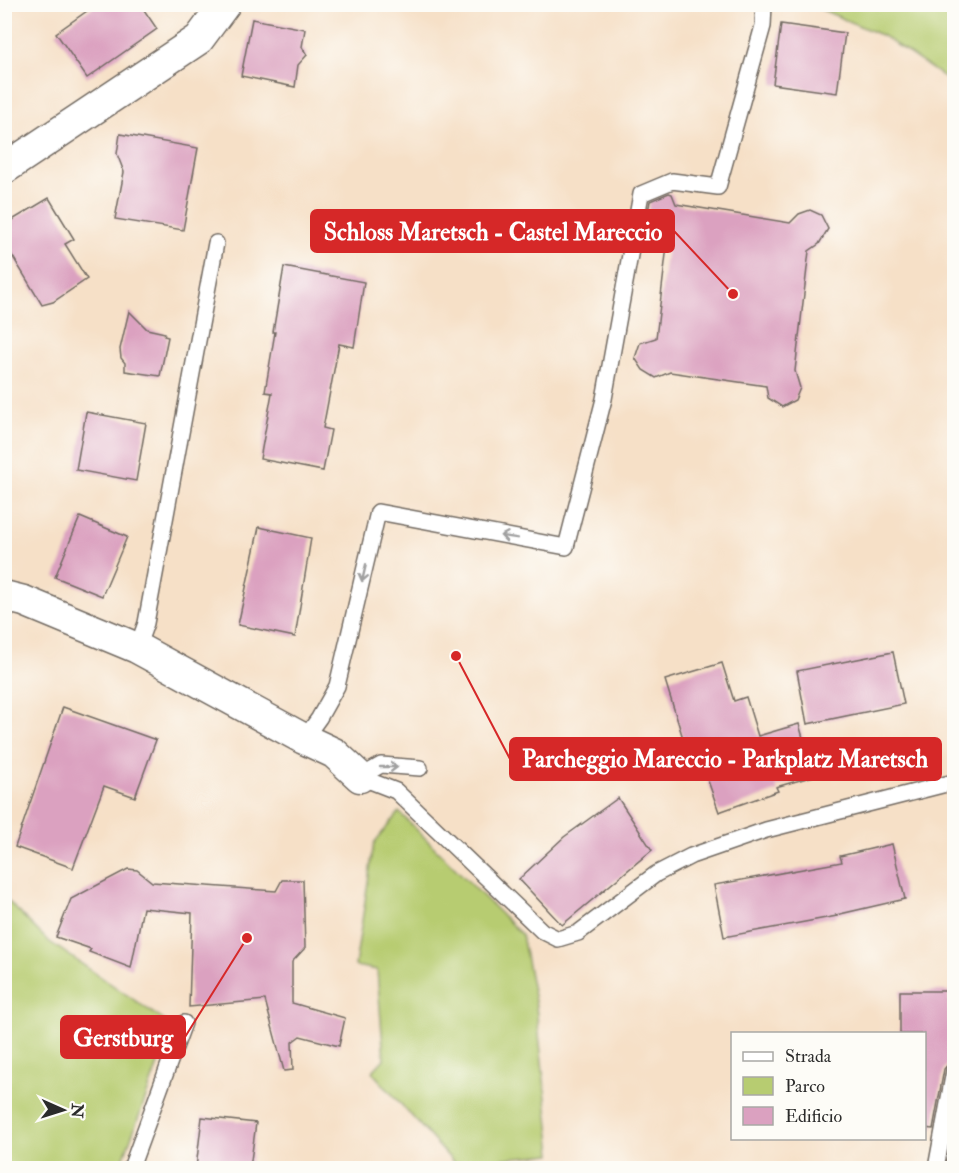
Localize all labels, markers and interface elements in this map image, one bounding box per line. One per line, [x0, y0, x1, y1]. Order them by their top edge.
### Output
callout: Schloss Maretsch - Castel Mareccio [311, 210, 674, 252]
text: Schloss Maretsch - Castel Mareccio [324, 217, 663, 248]
one-way arrow [499, 532, 519, 543]
one-way arrow [357, 563, 369, 582]
callout: Parcheggio Mareccio - Parkplatz Maretsch [510, 738, 941, 780]
text: Parcheggio Mareccio - Parkplatz Maretsch [522, 744, 929, 775]
one-way arrow [379, 761, 398, 773]
callout: Gerstburg [61, 1016, 185, 1058]
text: Gerstburg [73, 1023, 174, 1054]
legend [731, 1032, 926, 1140]
text: Strada [785, 1045, 832, 1068]
text: Parco [785, 1075, 825, 1098]
north arrow [33, 1080, 93, 1140]
text: N [67, 1102, 87, 1119]
text: Edificio [785, 1105, 842, 1128]

